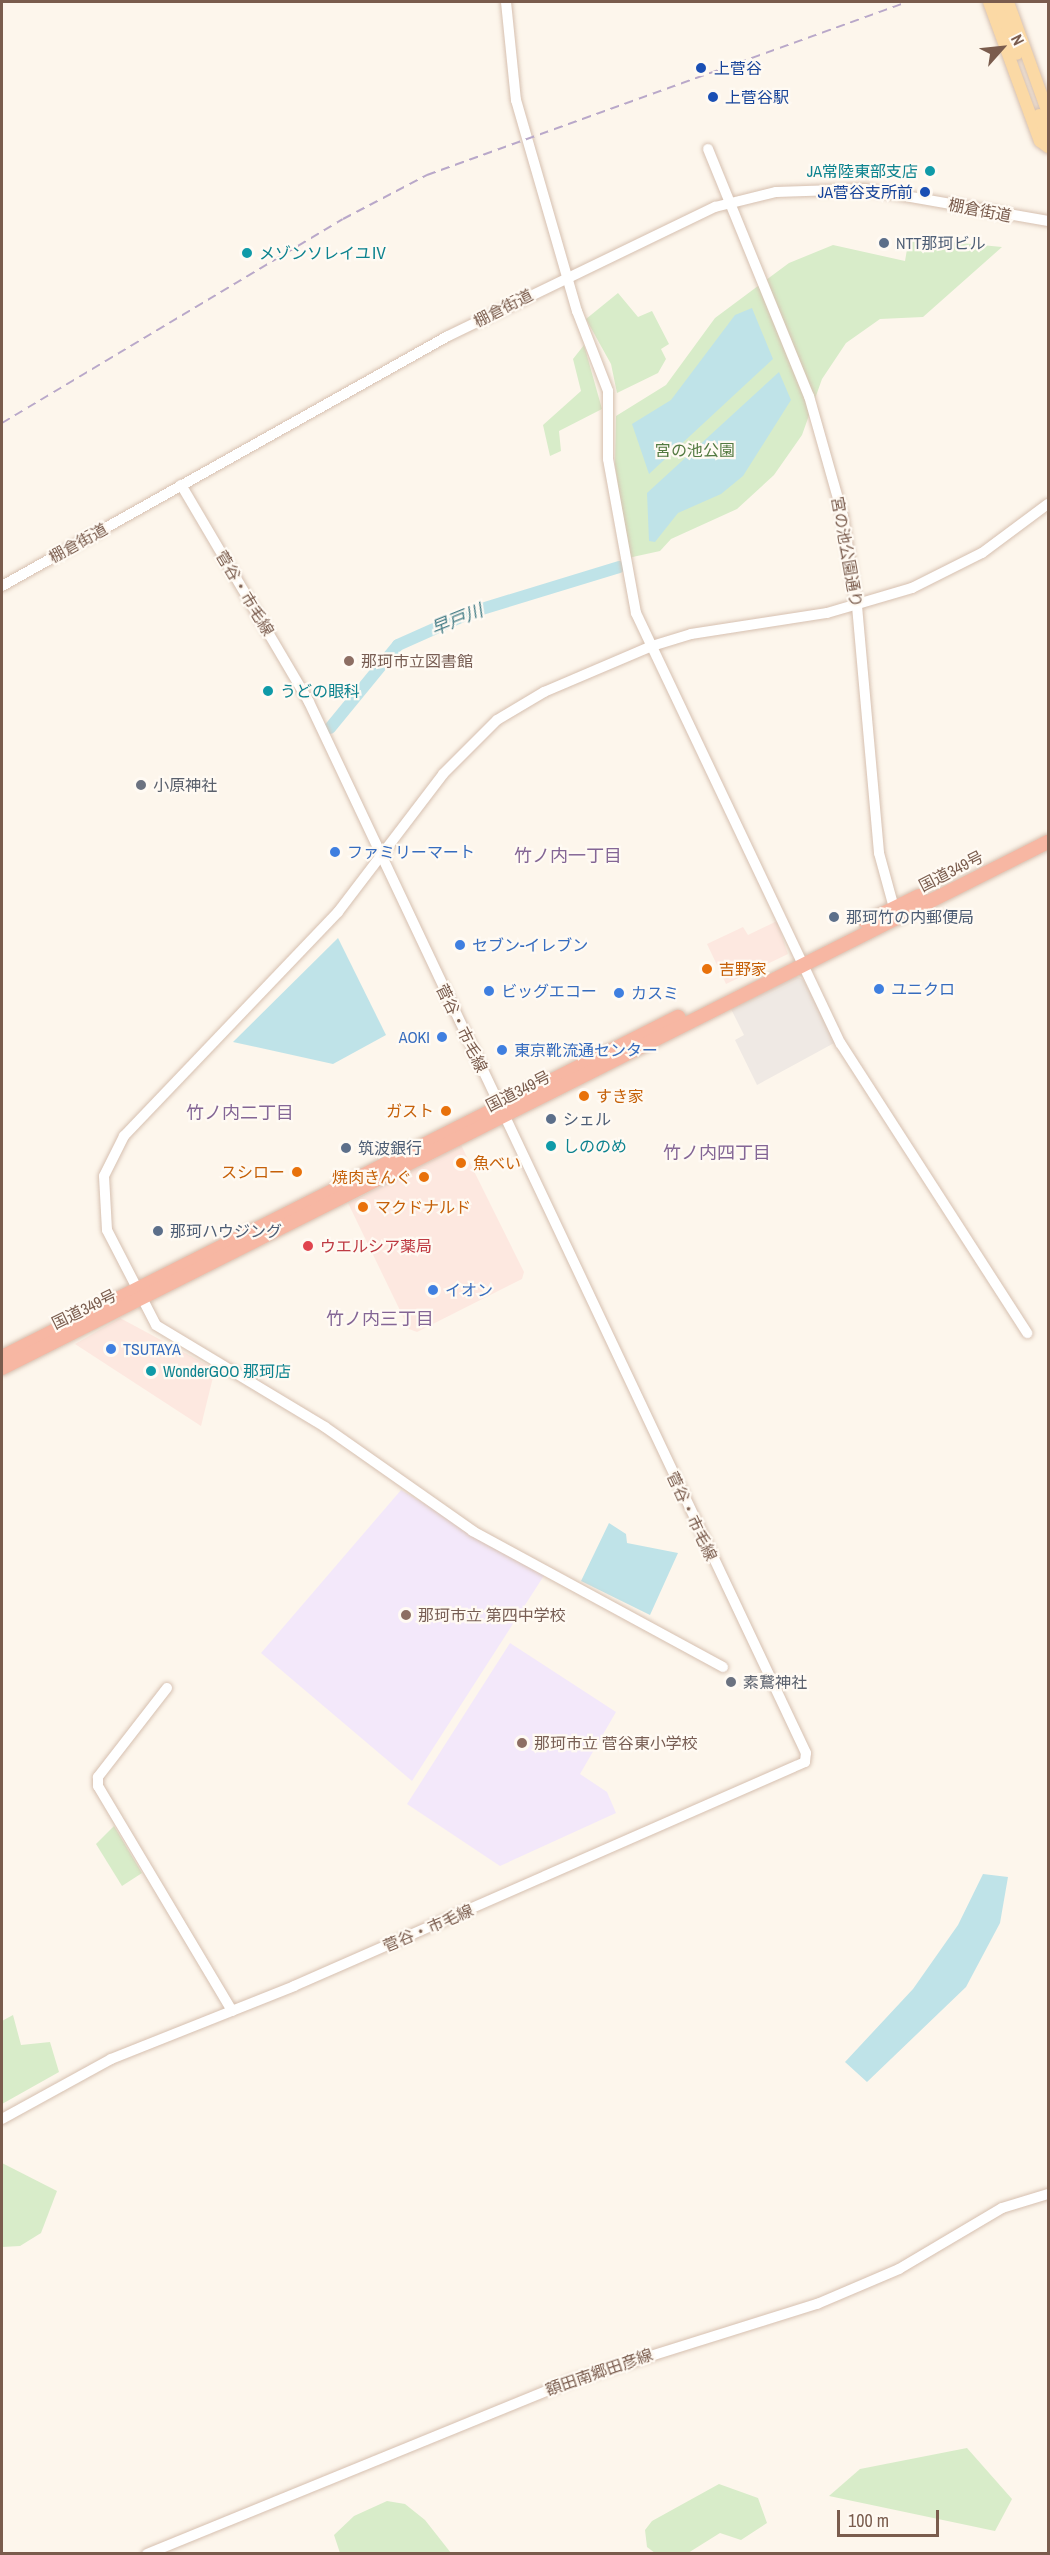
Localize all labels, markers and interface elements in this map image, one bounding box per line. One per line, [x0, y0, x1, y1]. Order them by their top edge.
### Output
north arrow [972, 18, 1032, 78]
text: N [1006, 31, 1030, 49]
place label: 上菅谷 [714, 58, 762, 78]
marker: 上菅谷 [692, 59, 710, 77]
place label: 上菅谷駅 [725, 87, 789, 107]
marker: 上菅谷駅 [706, 90, 720, 104]
place label: JA常陸東部支店 [807, 161, 918, 181]
marker: JA常陸東部支店 [923, 164, 937, 178]
place label: JA菅谷支所前 [818, 182, 913, 202]
marker: JA菅谷支所前 [918, 185, 932, 199]
street label: 棚倉街道 [947, 194, 1013, 226]
place label: NTT那珂ビル [896, 233, 986, 253]
marker: NTT那珂ビル [877, 236, 891, 250]
place label: メゾンソレイユⅣ [259, 243, 387, 263]
marker: メゾンソレイユⅣ [240, 246, 254, 260]
street label: 棚倉街道 [470, 285, 536, 331]
park label: 宮の池公園 [655, 440, 735, 460]
street label: 宮の池公園通り [828, 495, 866, 609]
street label: 棚倉街道 [45, 519, 111, 567]
street label: 菅谷・市毛線 [212, 547, 278, 639]
water label: 早戸川 [428, 600, 486, 640]
place label: 那珂市立図書館 [361, 651, 473, 671]
marker: 那珂市立図書館 [342, 654, 356, 668]
place label: うどの眼科 [280, 681, 360, 701]
marker: うどの眼科 [261, 684, 275, 698]
place label: 小原神社 [153, 775, 217, 795]
marker: 小原神社 [134, 778, 148, 792]
place label: ファミリーマート [347, 842, 475, 862]
marker: ファミリーマート [328, 845, 342, 859]
district label: 竹ノ内一丁目 [514, 845, 622, 867]
street label: 国道349号 [916, 847, 986, 895]
place label: 那珂竹の内郵便局 [846, 907, 974, 927]
marker: 那珂竹の内郵便局 [827, 910, 841, 924]
place label: セブン-イレブン [472, 935, 588, 955]
marker: セブン-イレブン [453, 938, 467, 952]
place label: 吉野家 [719, 959, 767, 979]
marker: 吉野家 [700, 962, 714, 976]
place label: ユニクロ [891, 979, 955, 999]
street label: 菅谷・市毛線 [432, 981, 492, 1075]
place label: ビッグエコー [501, 981, 597, 1001]
marker: ユニクロ [872, 982, 886, 996]
place label: カスミ [631, 983, 679, 1003]
marker: ビッグエコー [482, 984, 496, 998]
marker: カスミ [612, 986, 626, 1000]
place label: AOKI [399, 1027, 430, 1047]
marker: AOKI [435, 1030, 449, 1044]
place label: 東京靴流通センター [514, 1040, 658, 1060]
marker: 東京靴流通センター [495, 1043, 509, 1057]
street label: 国道349号 [483, 1067, 553, 1115]
place label: すき家 [596, 1086, 644, 1106]
marker: すき家 [577, 1089, 591, 1103]
place label: ガスト [386, 1101, 434, 1121]
district label: 竹ノ内二丁目 [186, 1102, 294, 1124]
marker: ガスト [439, 1104, 453, 1118]
place label: シェル [563, 1109, 611, 1129]
marker: シェル [544, 1112, 558, 1126]
place label: しののめ [563, 1136, 627, 1156]
place label: 筑波銀行 [358, 1138, 422, 1158]
marker: しののめ [544, 1139, 558, 1153]
marker: 筑波銀行 [339, 1141, 353, 1155]
district label: 竹ノ内四丁目 [663, 1142, 771, 1164]
place label: 魚べい [473, 1153, 521, 1173]
marker: 魚べい [454, 1156, 468, 1170]
place label: スシロー [221, 1162, 285, 1182]
marker: スシロー [290, 1165, 304, 1179]
place label: 焼肉きんぐ [332, 1167, 412, 1187]
marker: 焼肉きんぐ [417, 1170, 431, 1184]
place label: マクドナルド [375, 1197, 471, 1217]
marker: マクドナルド [356, 1200, 370, 1214]
place label: 那珂ハウジング [170, 1221, 282, 1241]
marker: 那珂ハウジング [151, 1224, 165, 1238]
place label: ウエルシア薬局 [320, 1236, 432, 1256]
marker: ウエルシア薬局 [301, 1239, 315, 1253]
place label: イオン [445, 1280, 493, 1300]
marker: イオン [426, 1283, 440, 1297]
street label: 国道349号 [48, 1285, 120, 1333]
district label: 竹ノ内三丁目 [326, 1308, 434, 1330]
place label: TSUTAYA [123, 1339, 181, 1359]
marker: TSUTAYA [104, 1342, 118, 1356]
place label: WonderGOO 那珂店 [163, 1361, 291, 1381]
marker: WonderGOO 那珂店 [144, 1364, 158, 1378]
street label: 菅谷・市毛線 [663, 1468, 721, 1564]
place label: 那珂市立 第四中学校 [418, 1605, 566, 1625]
marker: 那珂市立 第四中学校 [399, 1608, 413, 1622]
place label: 素鵞神社 [743, 1672, 807, 1692]
marker: 素鵞神社 [724, 1675, 738, 1689]
place label: 那珂市立 菅谷東小学校 [534, 1733, 698, 1753]
marker: 那珂市立 菅谷東小学校 [515, 1736, 529, 1750]
street label: 菅谷・市毛線 [380, 1900, 476, 1956]
street label: 額田南郷田彦線 [543, 2345, 655, 2399]
scale bar [840, 2498, 942, 2536]
text: 100 m [848, 2508, 889, 2533]

